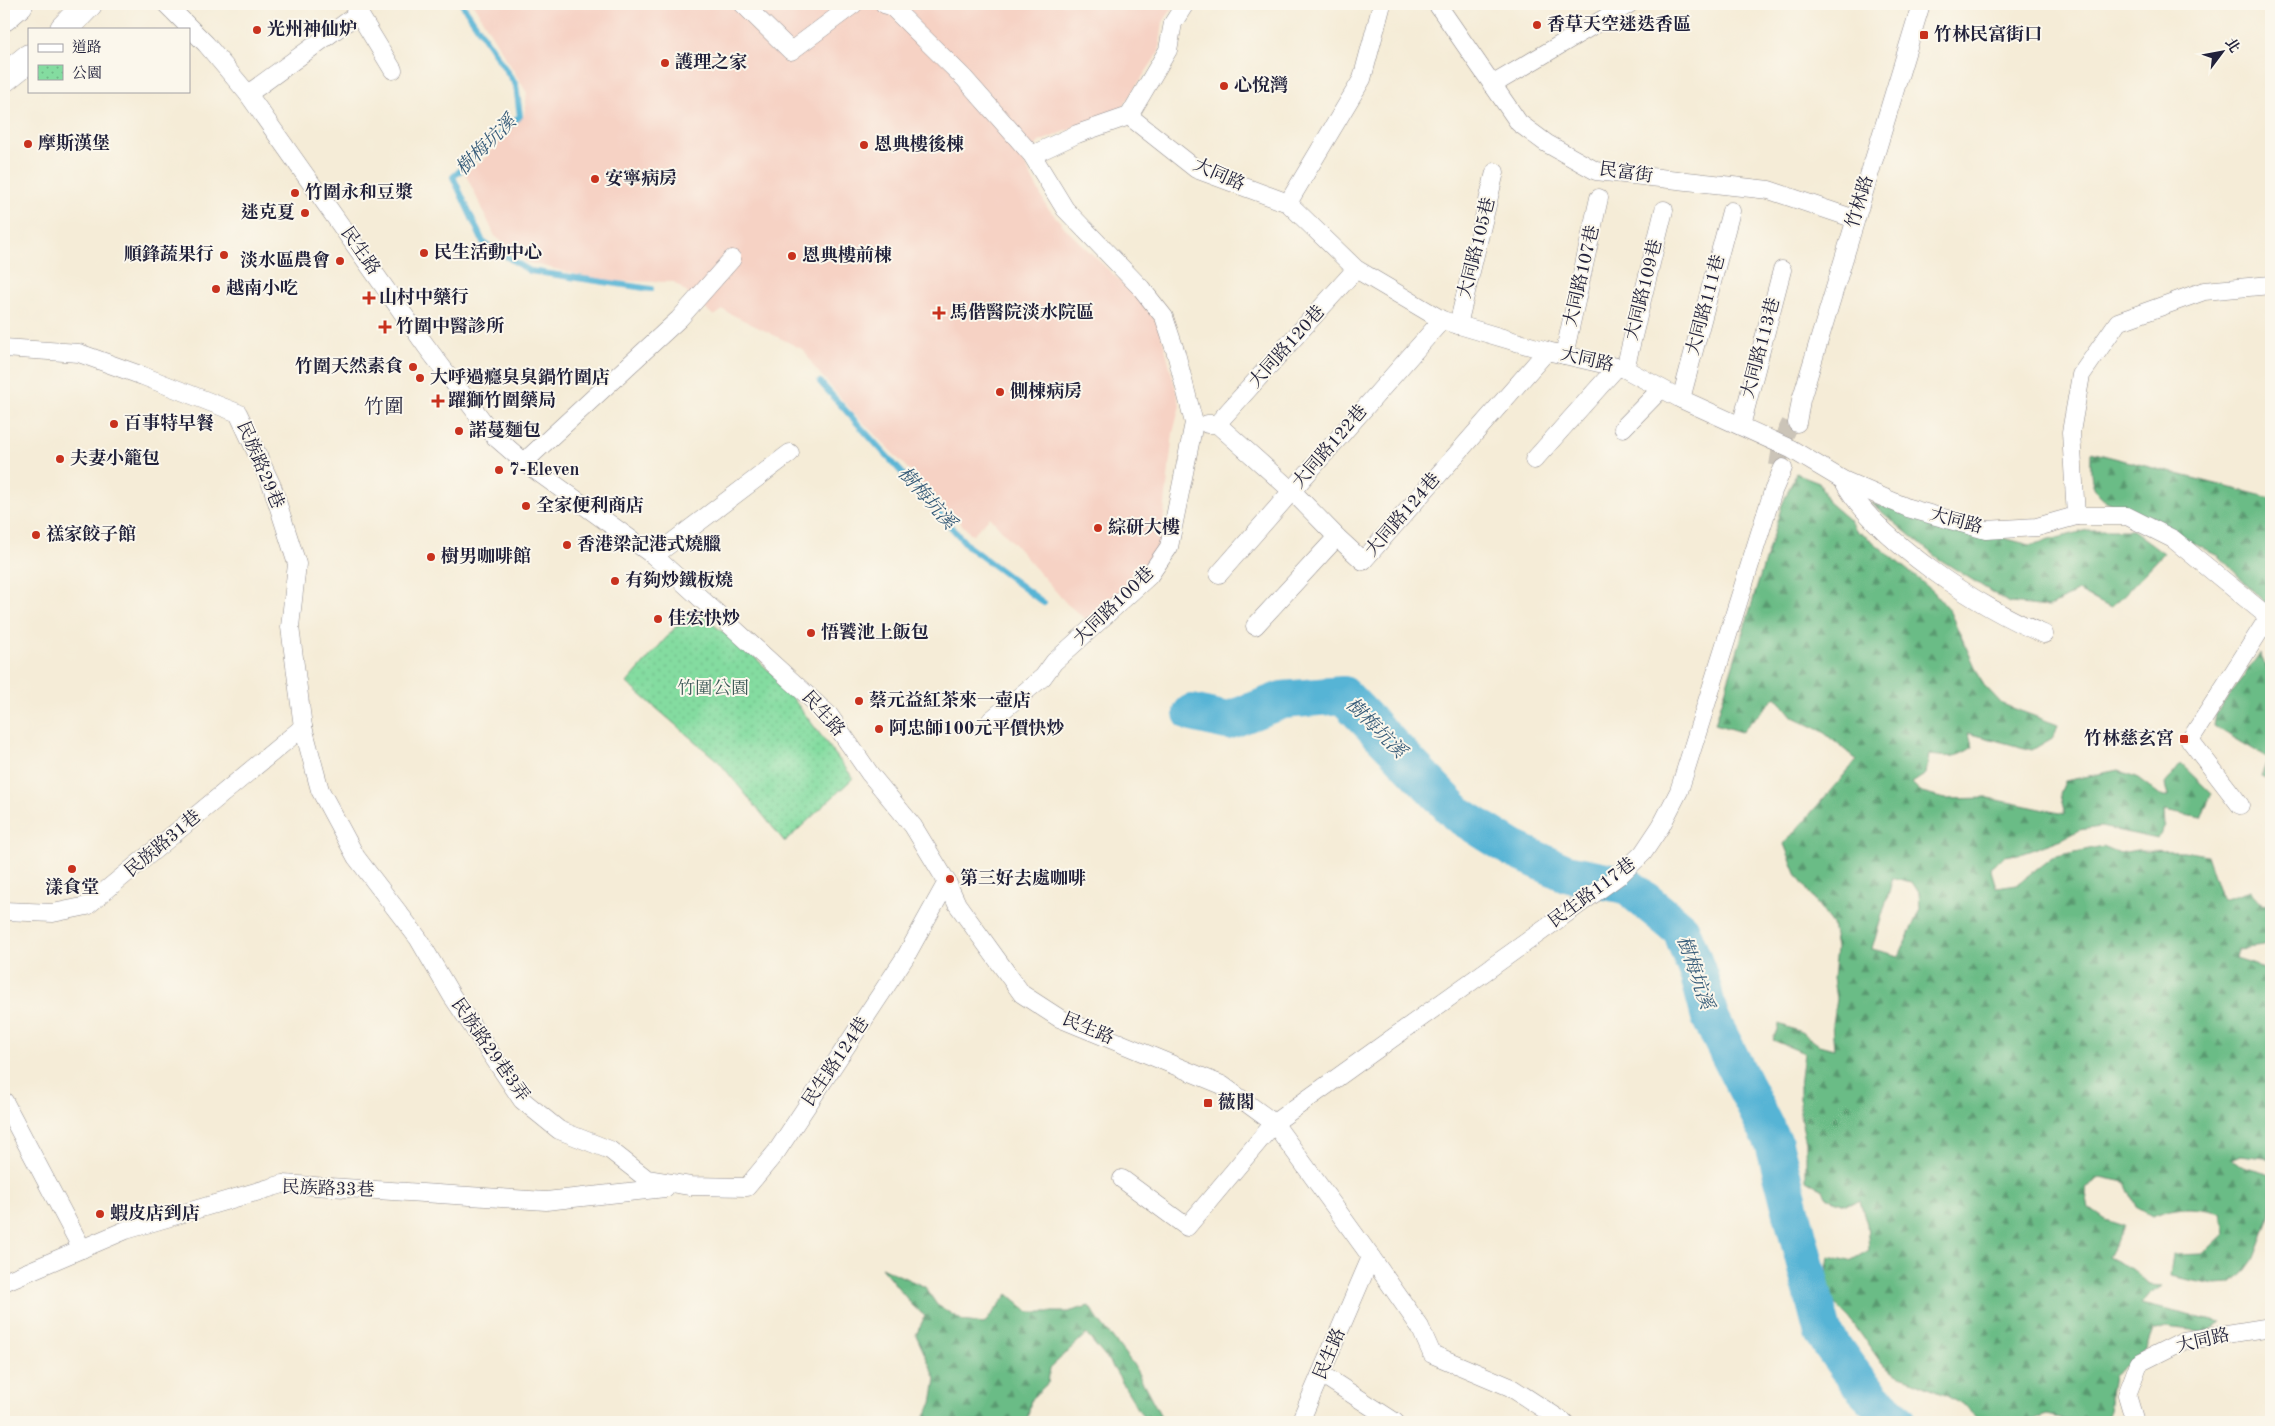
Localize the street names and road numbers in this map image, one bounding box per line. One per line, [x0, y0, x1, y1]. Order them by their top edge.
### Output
street label: 大同路 [1191, 154, 1248, 194]
street label: 民富街 [1598, 158, 1654, 186]
street label: 竹林路 [1842, 173, 1877, 230]
street label: 大同路105巷 [1454, 195, 1498, 300]
street label: 民生路 [337, 223, 384, 278]
street label: 大同路107巷 [1560, 223, 1602, 328]
street label: 大同路109巷 [1621, 237, 1665, 342]
street label: 大同路111巷 [1682, 252, 1728, 357]
street label: 大同路113巷 [1737, 295, 1783, 400]
street label: 大同路120巷 [1244, 301, 1328, 391]
street label: 大同路 [1559, 343, 1616, 375]
street label: 大同路122巷 [1288, 401, 1371, 492]
street label: 民族路29巷 [234, 418, 288, 511]
street label: 大同路124巷 [1361, 469, 1444, 560]
street label: 大同路 [1928, 503, 1985, 537]
street label: 大同路100巷 [1069, 562, 1157, 648]
street label: 民生路 [798, 687, 849, 740]
street label: 民族路31巷 [120, 806, 204, 881]
street label: 民生路117巷 [1544, 853, 1639, 931]
street label: 民族路29巷3弄 [448, 994, 534, 1105]
street label: 民生路 [1060, 1008, 1117, 1048]
street label: 民生路124巷 [798, 1013, 872, 1110]
street label: 民族路33巷 [281, 1176, 375, 1200]
street label: 大同路 [2174, 1324, 2231, 1356]
street label: 民生路 [1309, 1325, 1349, 1382]

